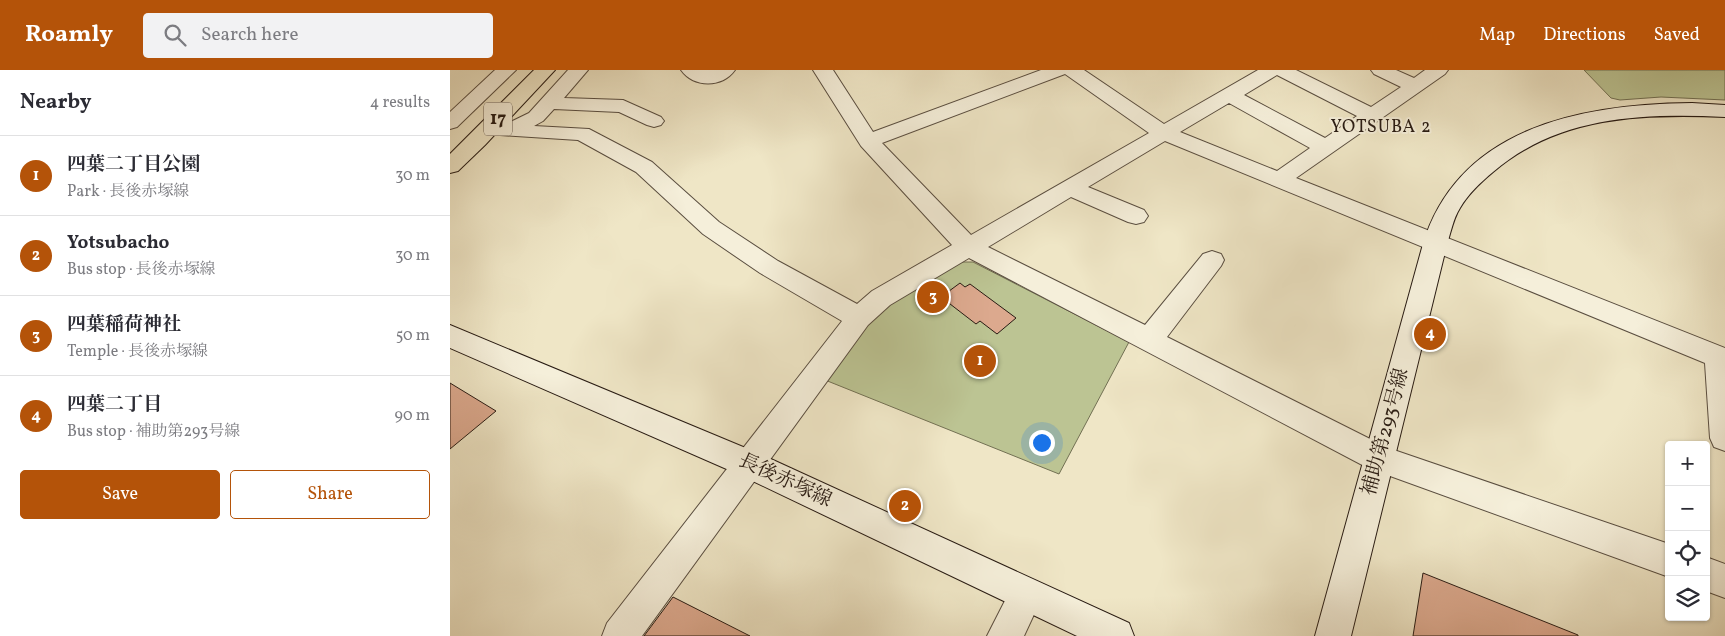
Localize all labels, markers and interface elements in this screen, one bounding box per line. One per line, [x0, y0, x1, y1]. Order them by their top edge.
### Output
search box [143, 13, 493, 58]
text: Roamly [25, 18, 113, 52]
icon: search [161, 21, 189, 49]
text: Search here [201, 22, 298, 48]
text: Map [1479, 23, 1515, 48]
text: Directions [1543, 23, 1626, 48]
text: Saved [1654, 23, 1700, 48]
text: Nearby [20, 88, 91, 117]
text: 4 results [370, 92, 430, 114]
road number: 17 [484, 103, 512, 136]
district label: YOTSUBA 2 [1330, 115, 1432, 140]
text: 四葉二丁目公園 [67, 152, 200, 178]
text: 1 [33, 165, 39, 187]
text: 30 m [395, 165, 430, 187]
text: Park · 長後赤塚線 [67, 181, 189, 203]
text: Yotsubacho [67, 230, 169, 256]
text: 2 [32, 245, 40, 267]
text: 30 m [395, 245, 430, 267]
text: Bus stop · 長後赤塚線 [67, 259, 216, 281]
pin: 3 [917, 278, 949, 316]
text: 四葉稲荷神社 [67, 312, 181, 338]
pin: 4 [1414, 315, 1446, 353]
text: 3 [32, 325, 40, 347]
text: 50 m [396, 325, 430, 347]
text: Temple · 長後赤塚線 [67, 341, 208, 363]
pin: 1 [964, 342, 996, 380]
street label: 補助第293号線 [1356, 365, 1416, 499]
text: 四葉二丁目 [67, 392, 162, 418]
text: 4 [31, 405, 41, 427]
text: 90 m [394, 405, 430, 427]
text: Bus stop · 補助第293号線 [67, 421, 240, 443]
your location [1029, 430, 1055, 456]
map controls [1665, 441, 1710, 621]
button: + [1665, 441, 1710, 486]
street label: 長後赤塚線 [734, 447, 836, 515]
button: Save [20, 470, 220, 519]
button: Share [230, 470, 430, 519]
button: − [1665, 486, 1710, 531]
pin: 2 [889, 487, 921, 525]
button: locate [1665, 531, 1710, 576]
button: layers [1665, 576, 1710, 621]

